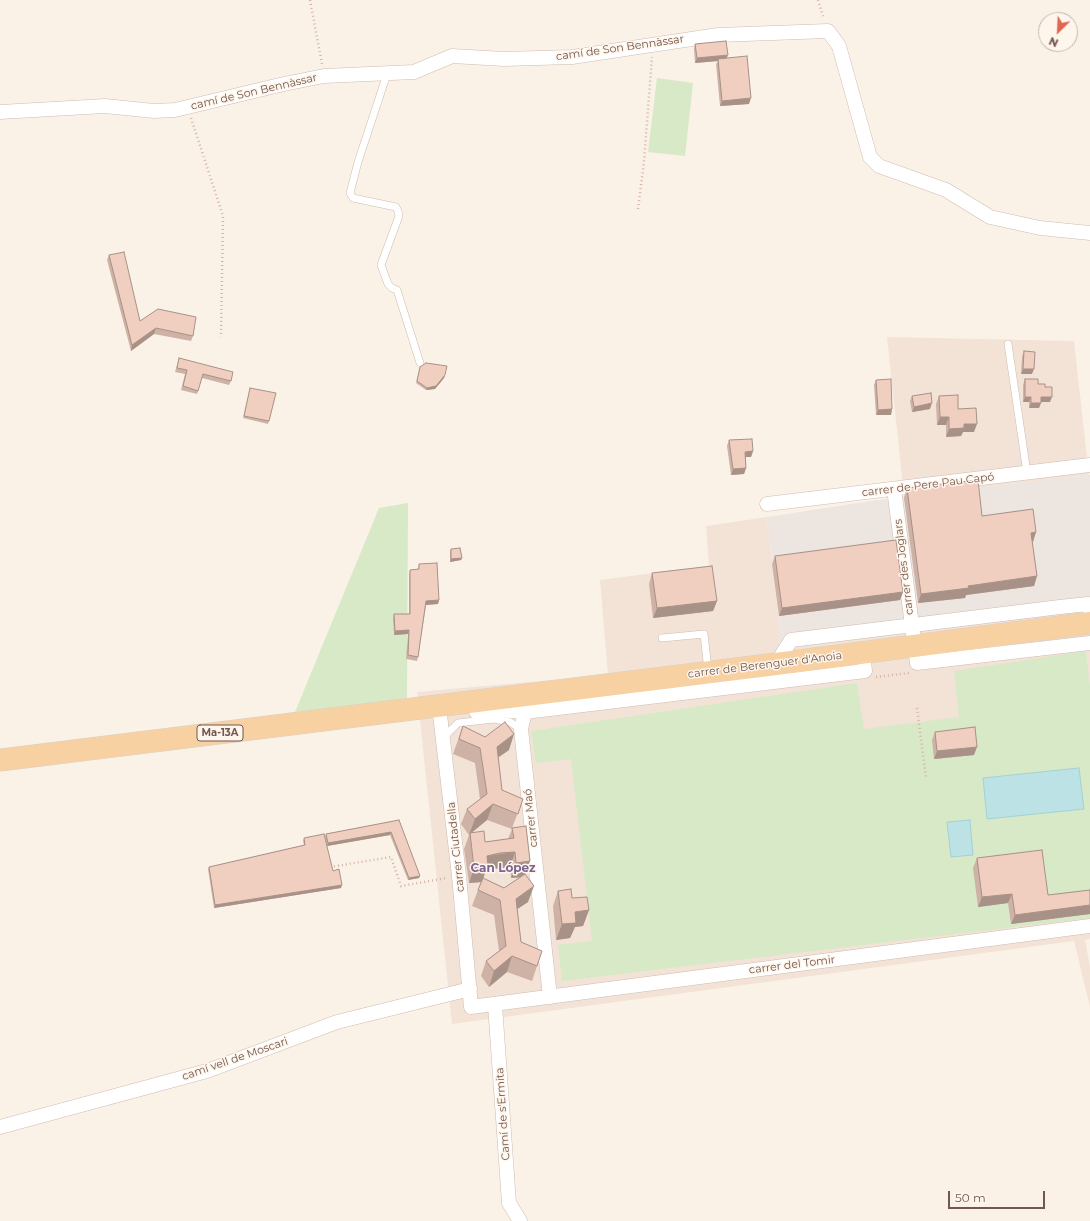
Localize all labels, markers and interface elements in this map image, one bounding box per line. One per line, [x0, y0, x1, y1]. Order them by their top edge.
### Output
north arrow [1038, 12, 1078, 52]
street label: camí de Son Bennàssar [555, 32, 685, 64]
text: N [1047, 34, 1060, 50]
street label: camí de Son Bennàssar [190, 71, 318, 113]
street label: carrer de Pere Pau Capó [861, 470, 995, 500]
street label: carrer des Joglars [892, 518, 916, 616]
street label: carrer de Berenguer d'Anoia [687, 649, 843, 681]
road number: Ma-13A [197, 725, 243, 741]
street label: carrer Maó [521, 788, 541, 848]
street label: carrer Ciutadella [445, 801, 467, 893]
district label: Can López [470, 861, 536, 875]
street label: carrer del Tomir [748, 953, 836, 977]
street label: camí vell de Moscari [180, 1035, 290, 1083]
street label: Camí de s'Ermita [493, 1067, 513, 1161]
scale bar [950, 1183, 1047, 1209]
text: 50 m [955, 1190, 986, 1205]

